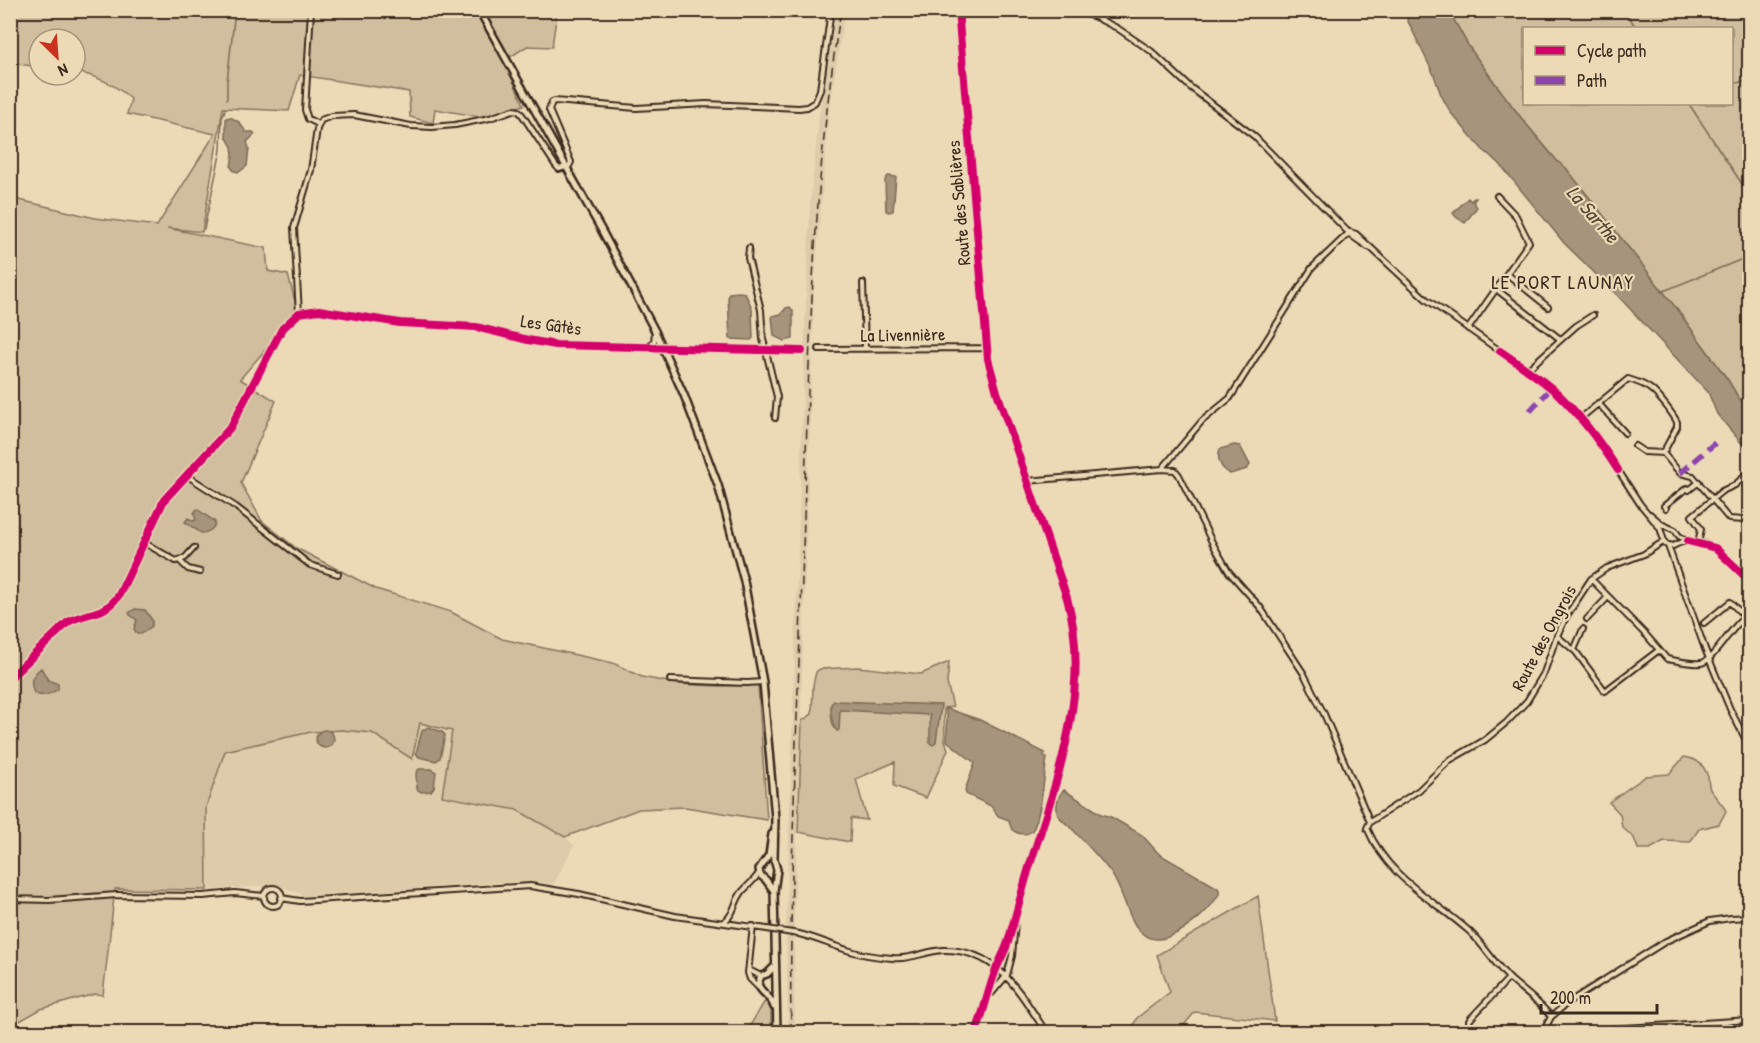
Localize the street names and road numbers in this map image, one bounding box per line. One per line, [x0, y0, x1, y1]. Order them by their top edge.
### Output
street label: Route des Sablières [941, 140, 976, 266]
street label: Les Gâtès [519, 308, 583, 341]
street label: La Livennière [861, 321, 945, 348]
street label: Route des Ongrois [1505, 580, 1582, 695]

